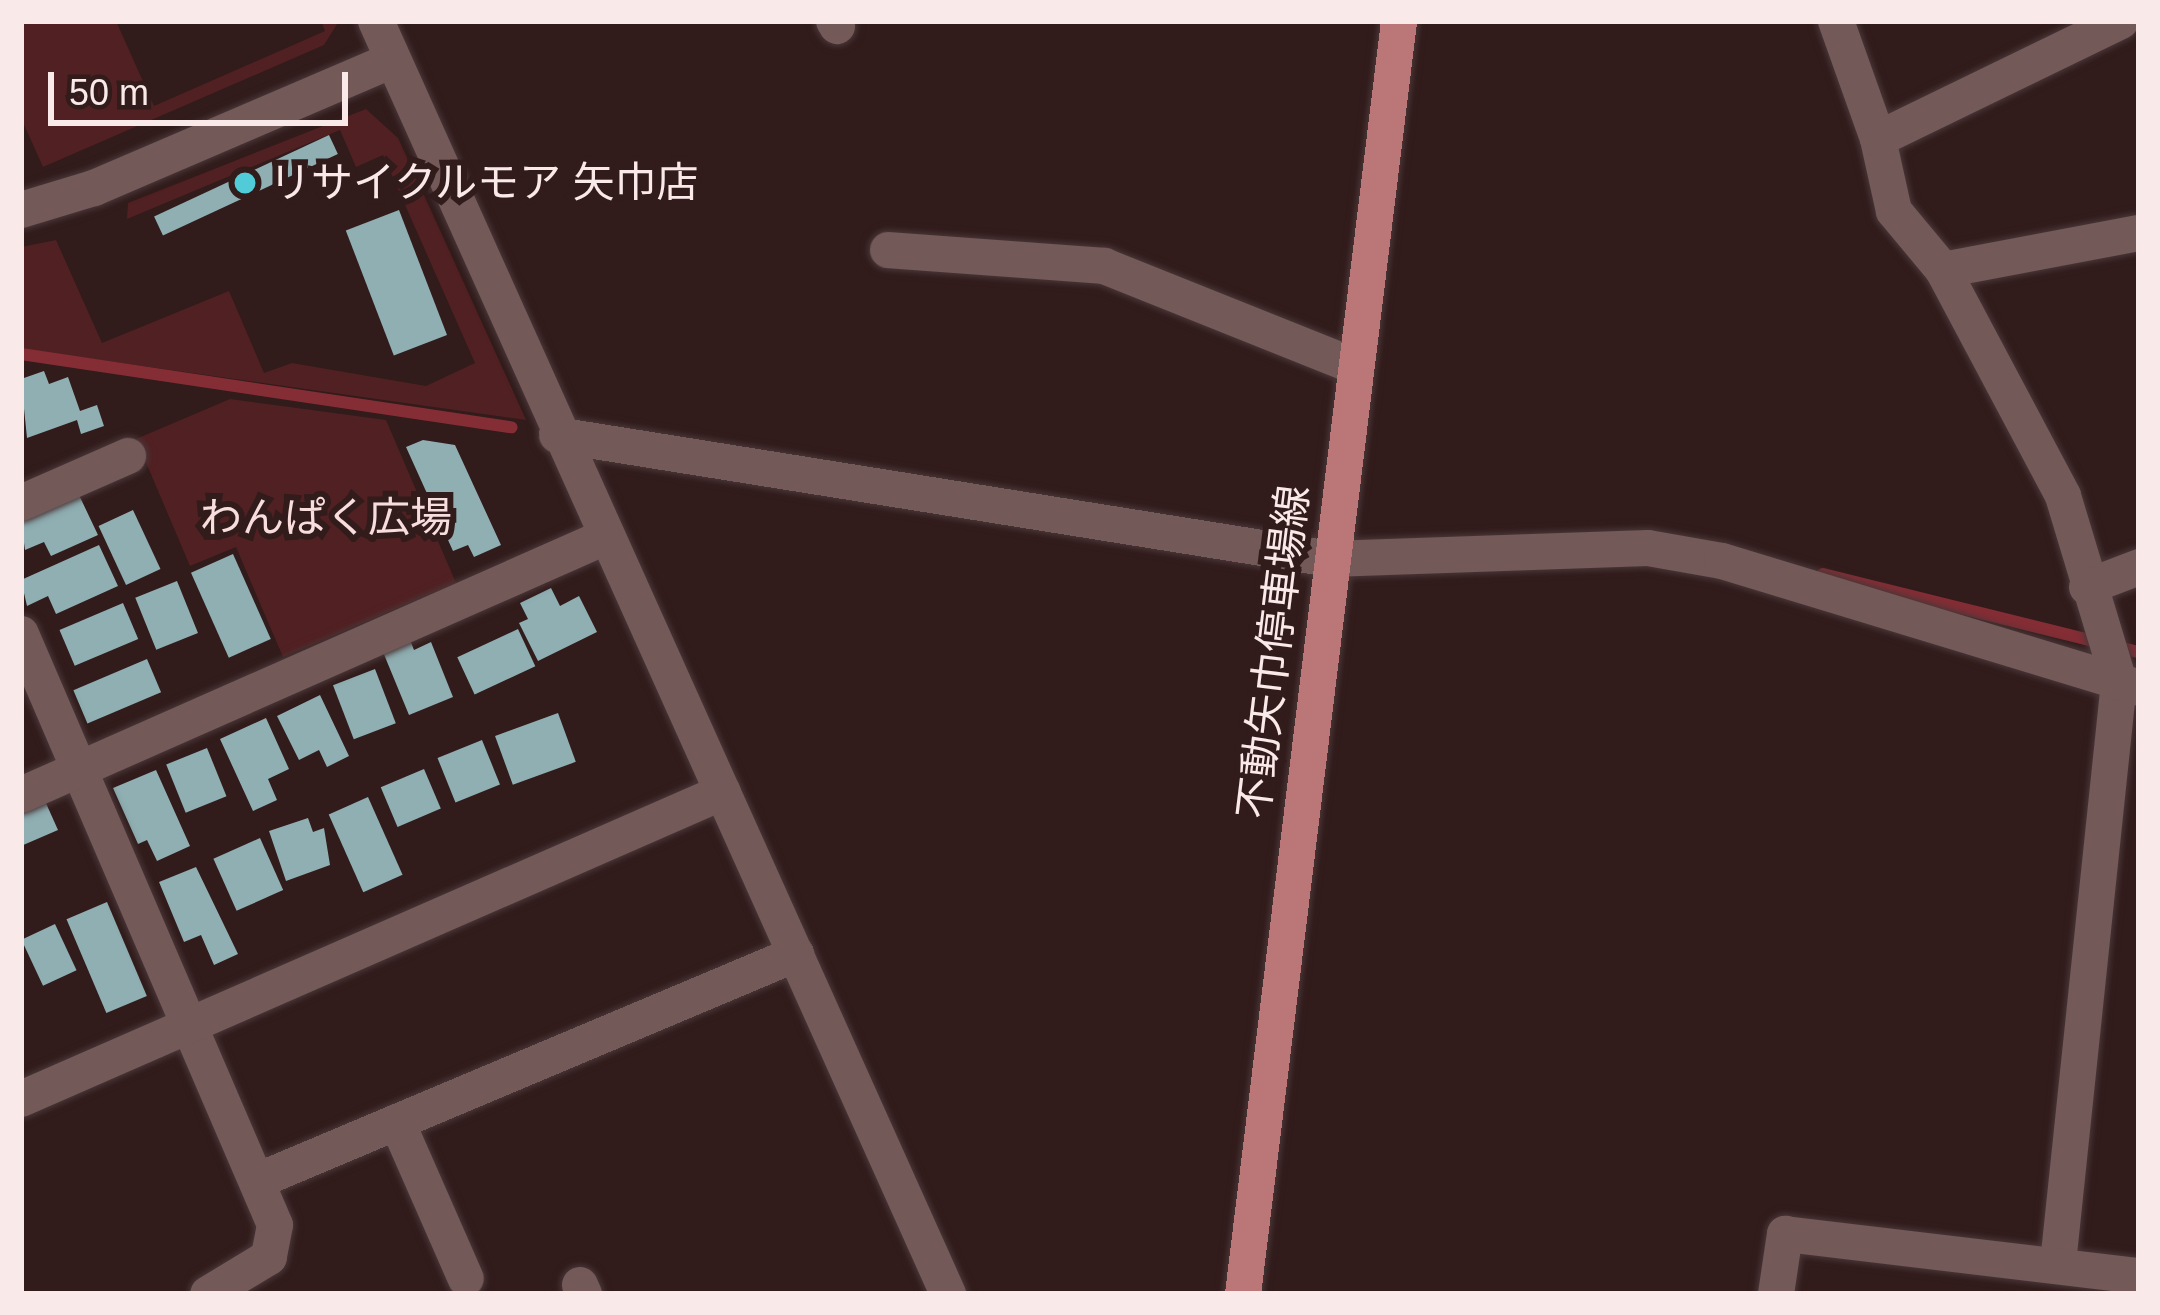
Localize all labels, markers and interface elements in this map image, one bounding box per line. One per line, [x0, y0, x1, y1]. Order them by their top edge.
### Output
scale bar [54, 48, 354, 122]
text: 50 m [69, 72, 149, 113]
place label: リサイクルモア 矢巾店 [269, 158, 701, 208]
marker: リサイクルモア 矢巾店 [232, 170, 258, 196]
street label: 不動矢巾停車場線 [1229, 482, 1319, 822]
park label: わんぱく広場 [200, 493, 452, 543]

